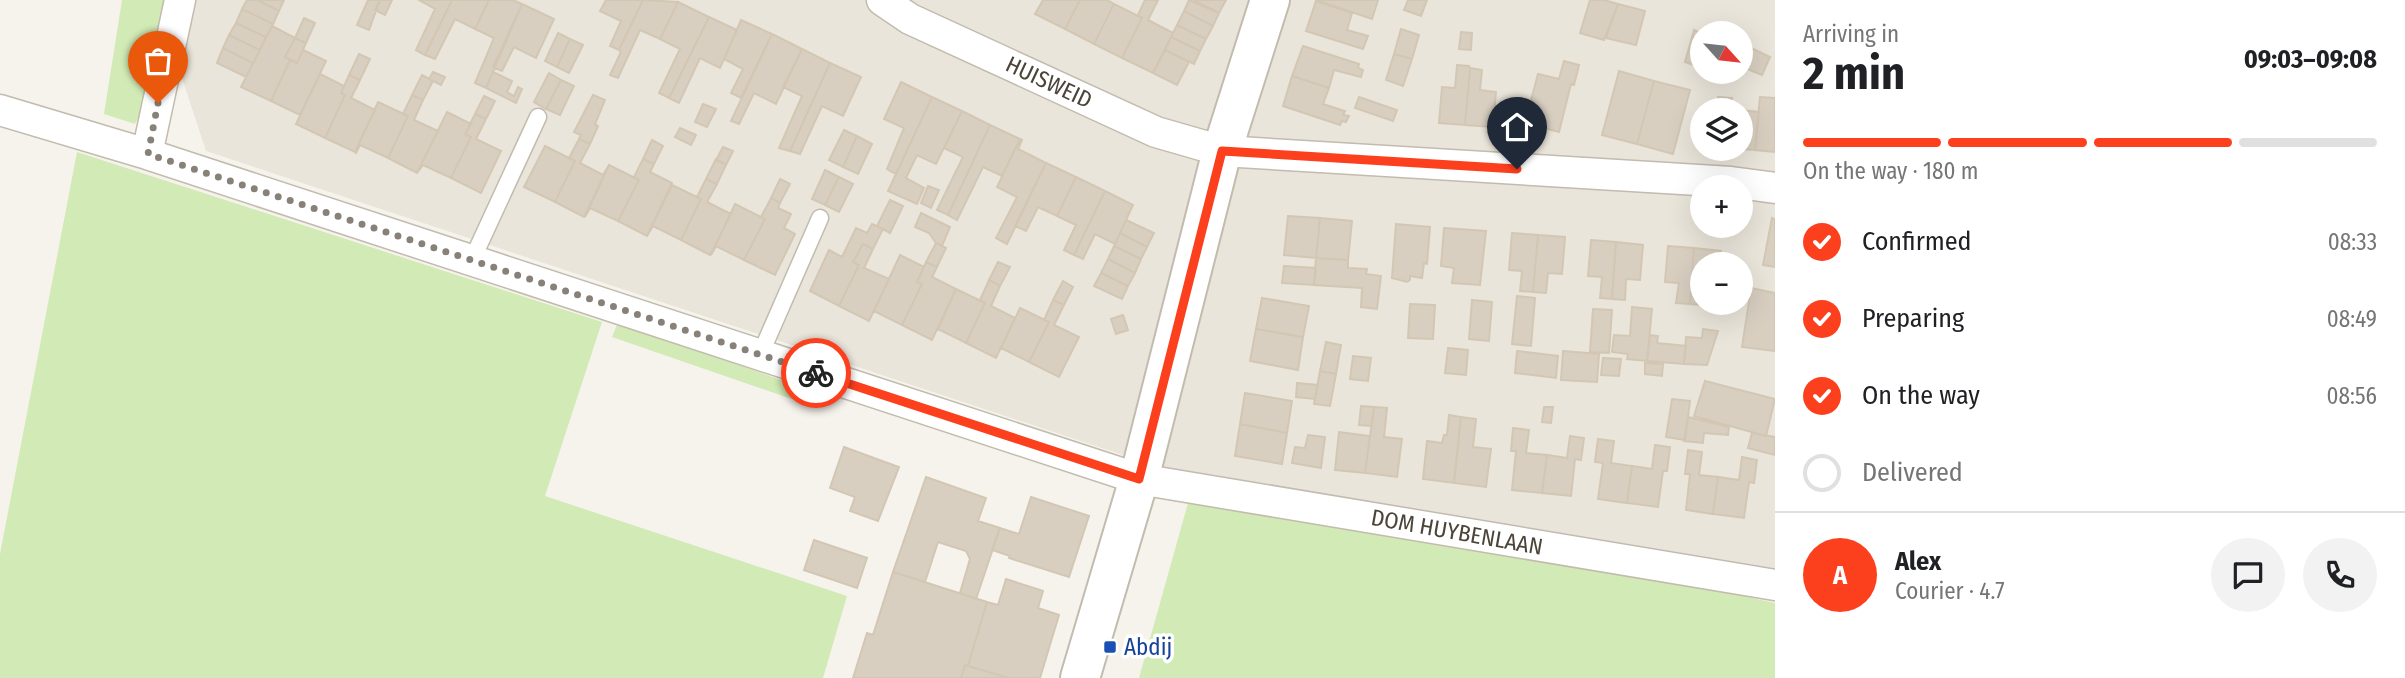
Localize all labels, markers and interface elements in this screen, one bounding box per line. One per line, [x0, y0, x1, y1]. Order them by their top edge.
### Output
text: Arriving in [1803, 20, 1899, 48]
north arrow [1690, 21, 1754, 84]
map controls [1690, 21, 1753, 315]
pin [128, 31, 188, 103]
icon: bag [139, 42, 177, 80]
text: 09:03–09:08 [2244, 44, 2377, 75]
text: 2 min [1803, 46, 1905, 101]
street label: HUISWEID [1001, 50, 1097, 114]
pin [1487, 97, 1547, 169]
button: layers [1690, 98, 1753, 161]
icon: home [1498, 108, 1536, 146]
text: On the way · 180 m [1803, 157, 1979, 185]
button: + [1690, 175, 1753, 238]
icon: check [1803, 223, 1841, 261]
text: Confirmed [1862, 226, 1972, 257]
text: 08:33 [2328, 228, 2377, 256]
button: − [1690, 252, 1753, 315]
icon: check [1803, 300, 1841, 338]
text: Preparing [1862, 303, 1964, 334]
text: 08:49 [2327, 305, 2377, 333]
courier [781, 338, 851, 408]
icon: bike [797, 354, 835, 392]
icon: check [1803, 377, 1841, 415]
text: On the way [1862, 380, 1980, 411]
text: 08:56 [2327, 382, 2377, 410]
text: Delivered [1862, 457, 1963, 488]
street label: DOM HUYBENLAAN [1369, 503, 1545, 561]
button: chat [2211, 538, 2285, 612]
button: phone [2303, 538, 2377, 612]
text: Alex [1895, 546, 1941, 577]
text: A [1833, 560, 1847, 591]
text: Courier · 4.7 [1895, 577, 2005, 605]
place label: Abdij [1124, 633, 1172, 661]
marker: Abdij [1102, 639, 1118, 655]

